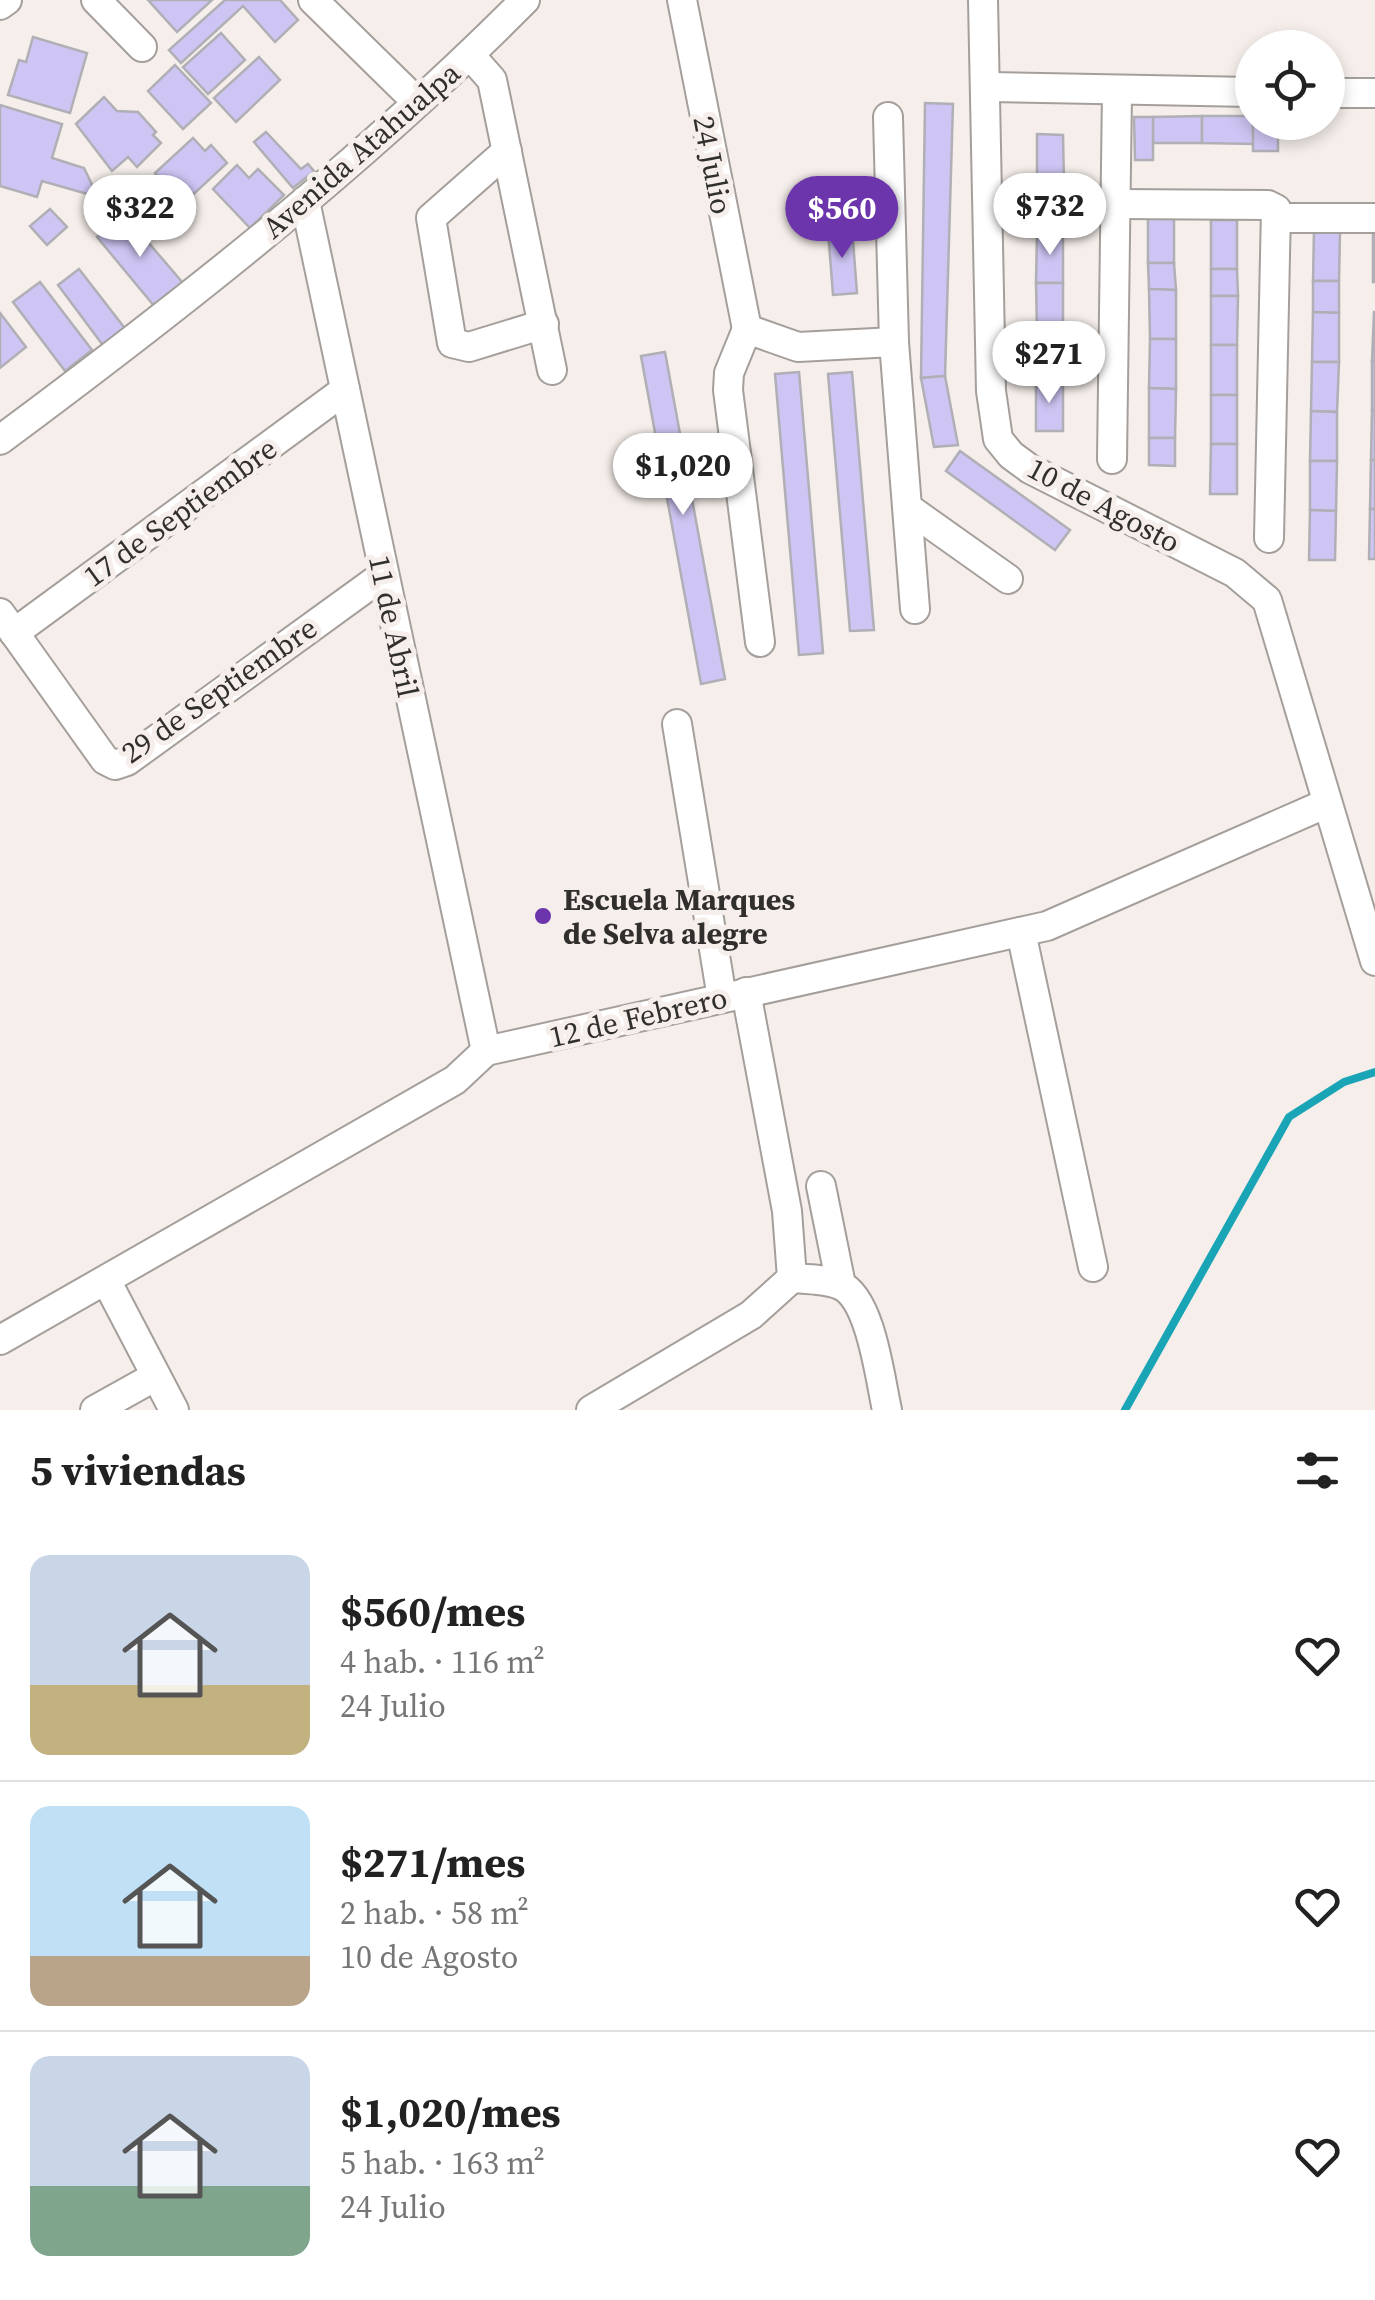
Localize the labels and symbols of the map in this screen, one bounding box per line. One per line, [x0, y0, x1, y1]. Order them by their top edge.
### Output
street label: Avenida Atahualpa [253, 52, 469, 248]
street label: 24 Julio [683, 112, 743, 218]
pin: $732 [991, 173, 1109, 258]
pin: $322 [81, 175, 199, 260]
pin: $560 [783, 176, 901, 261]
pin: $271 [990, 321, 1108, 406]
street label: 17 de Septiembre [75, 428, 285, 596]
pin: $1,020 [602, 433, 764, 518]
street label: 10 de Agosto [1021, 448, 1187, 562]
street label: 11 de Abril [359, 551, 429, 701]
street label: 29 de Septiembre [113, 607, 325, 773]
place label: Escuela Marques de Selva alegre [563, 879, 795, 954]
marker: Escuela Marques de Selva alegre [532, 905, 554, 927]
street label: 12 de Febrero [545, 977, 731, 1057]

